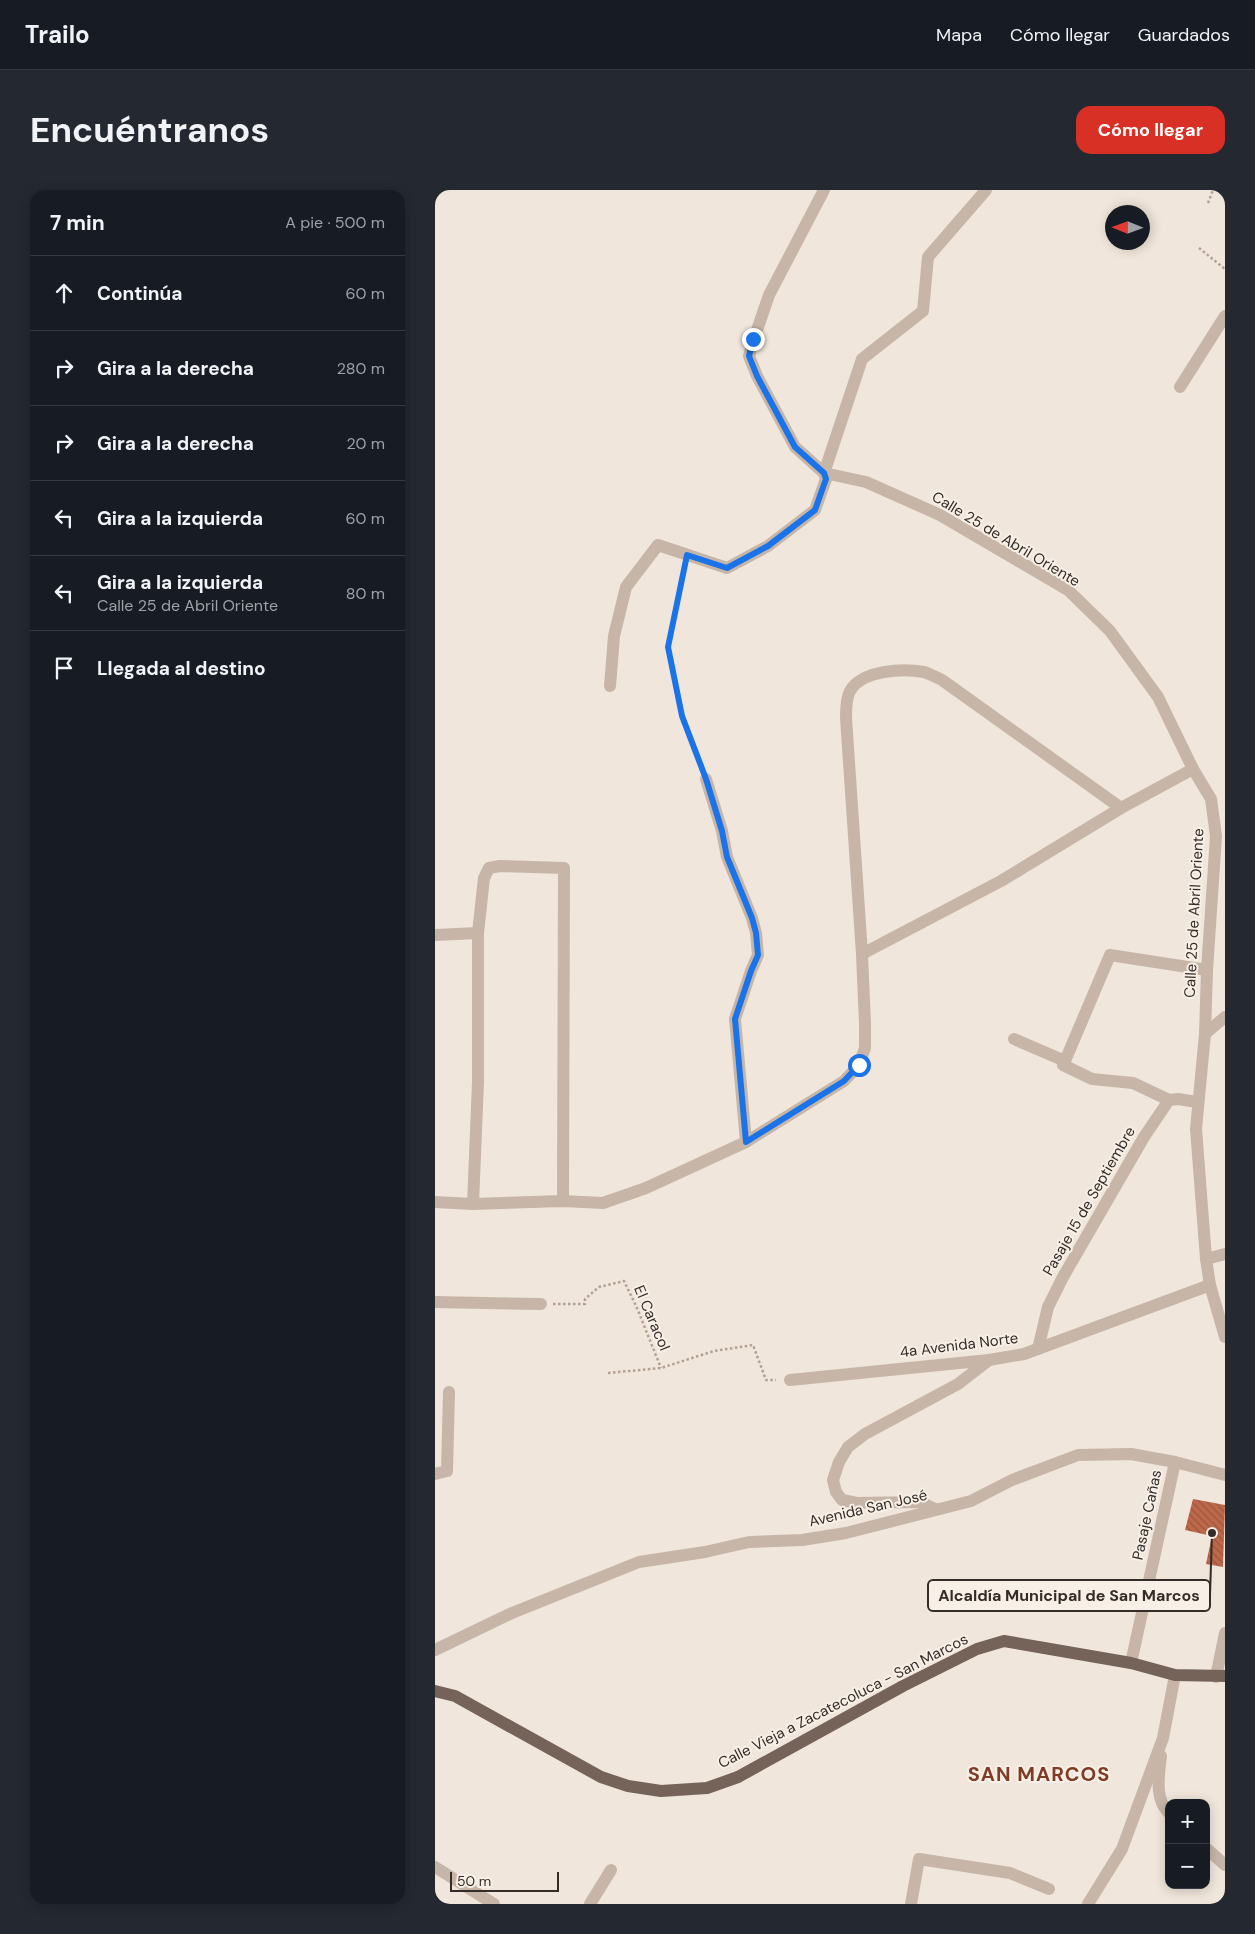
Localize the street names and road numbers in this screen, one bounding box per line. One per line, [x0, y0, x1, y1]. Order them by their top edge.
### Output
street label: Calle 25 de Abril Oriente [928, 487, 1084, 591]
street label: Calle 25 de Abril Oriente [1180, 828, 1208, 998]
street label: Pasaje 15 de Septiembre [1038, 1123, 1140, 1279]
street label: El Caracol [629, 1282, 675, 1354]
street label: 4a Avenida Norte [899, 1328, 1019, 1362]
street label: Pasaje Cañas [1128, 1468, 1166, 1562]
street label: Avenida San José [807, 1485, 929, 1531]
street label: Calle Vieja a Zacatecoluca - San Marcos [715, 1629, 971, 1773]

